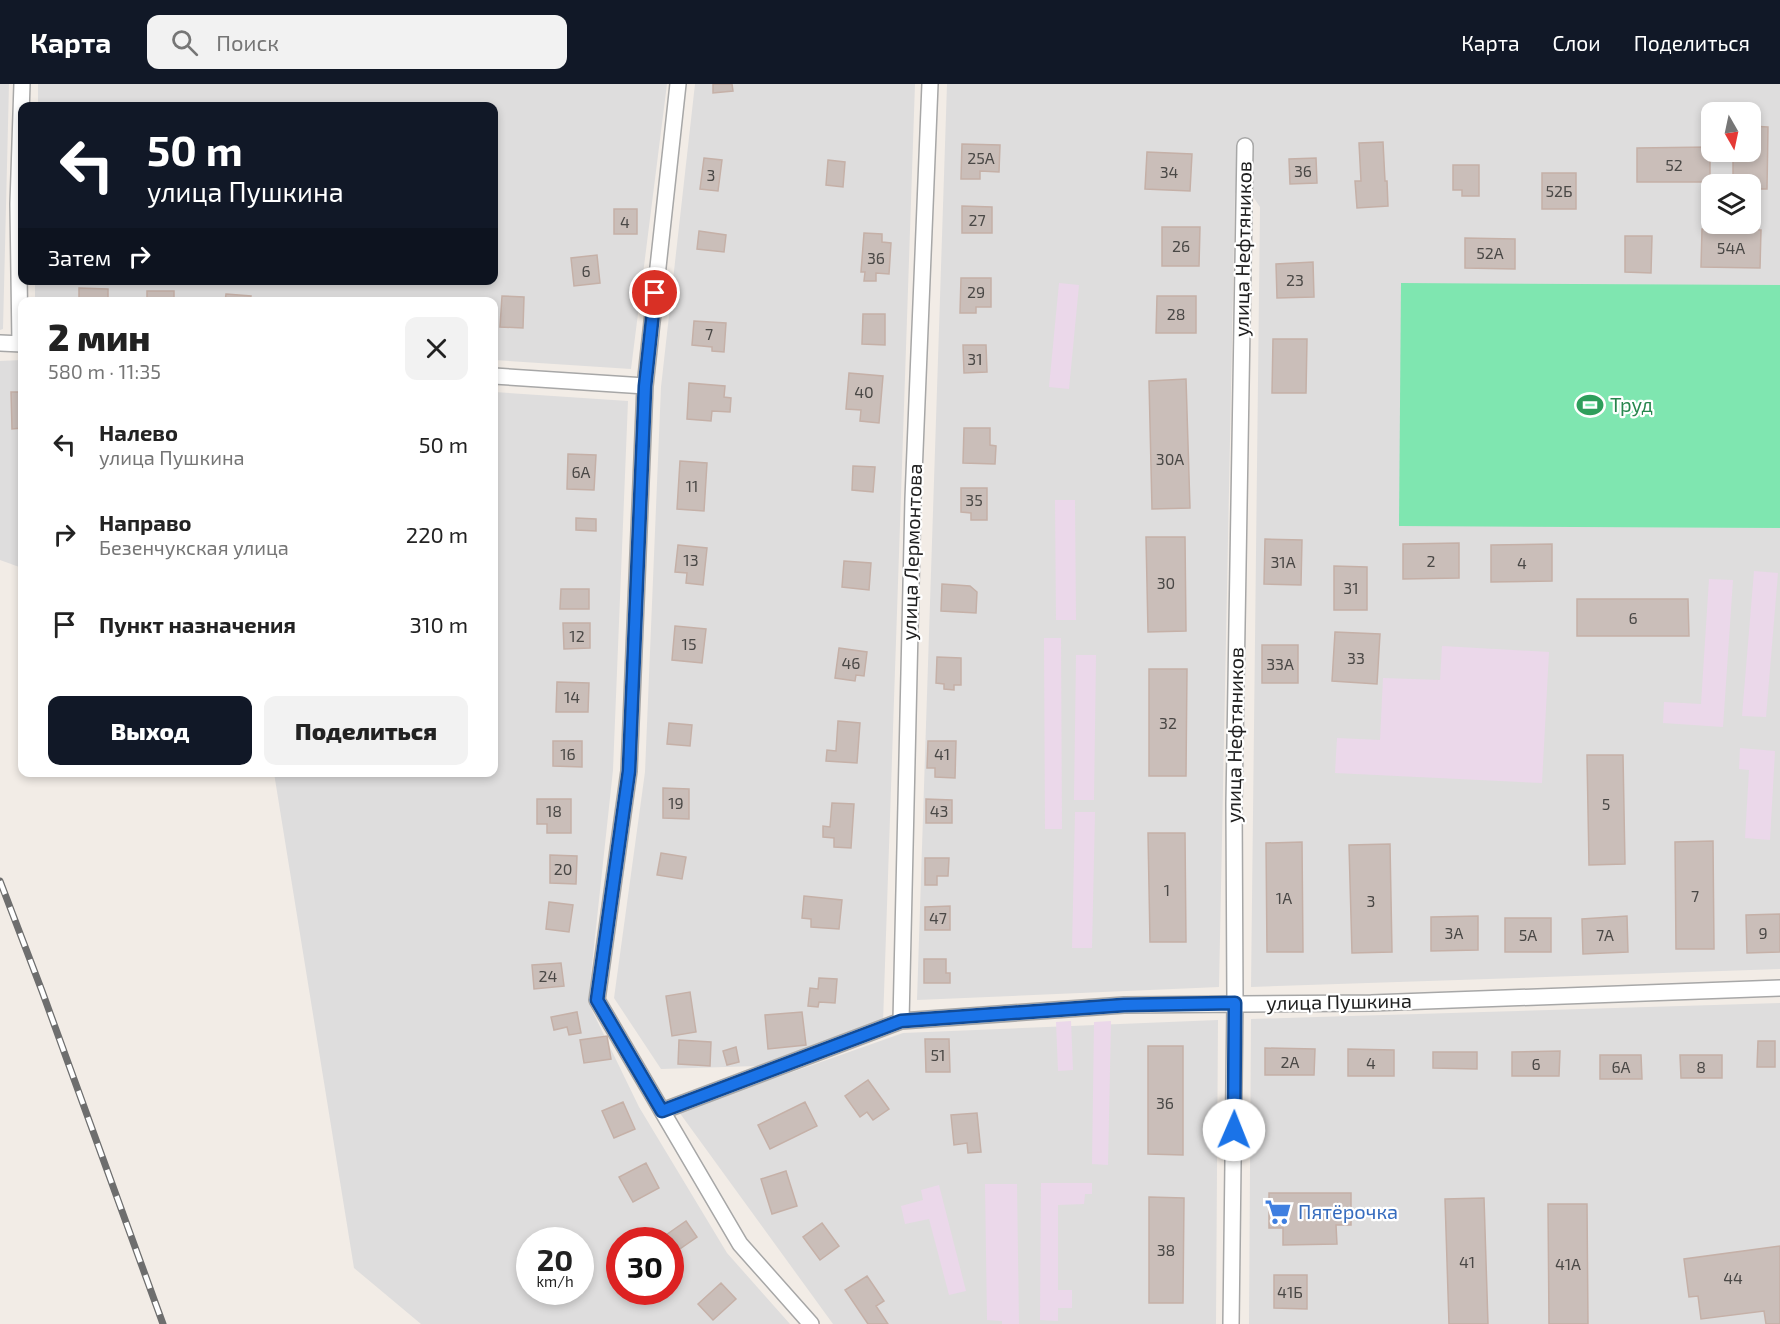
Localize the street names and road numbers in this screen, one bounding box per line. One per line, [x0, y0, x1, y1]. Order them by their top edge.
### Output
street label: улица Нефтяников [1228, 161, 1257, 337]
street label: улица Лермонтова [896, 463, 927, 641]
street label: улица Нефтяников [1220, 647, 1249, 823]
street label: улица Пушкина [1266, 988, 1412, 1015]

